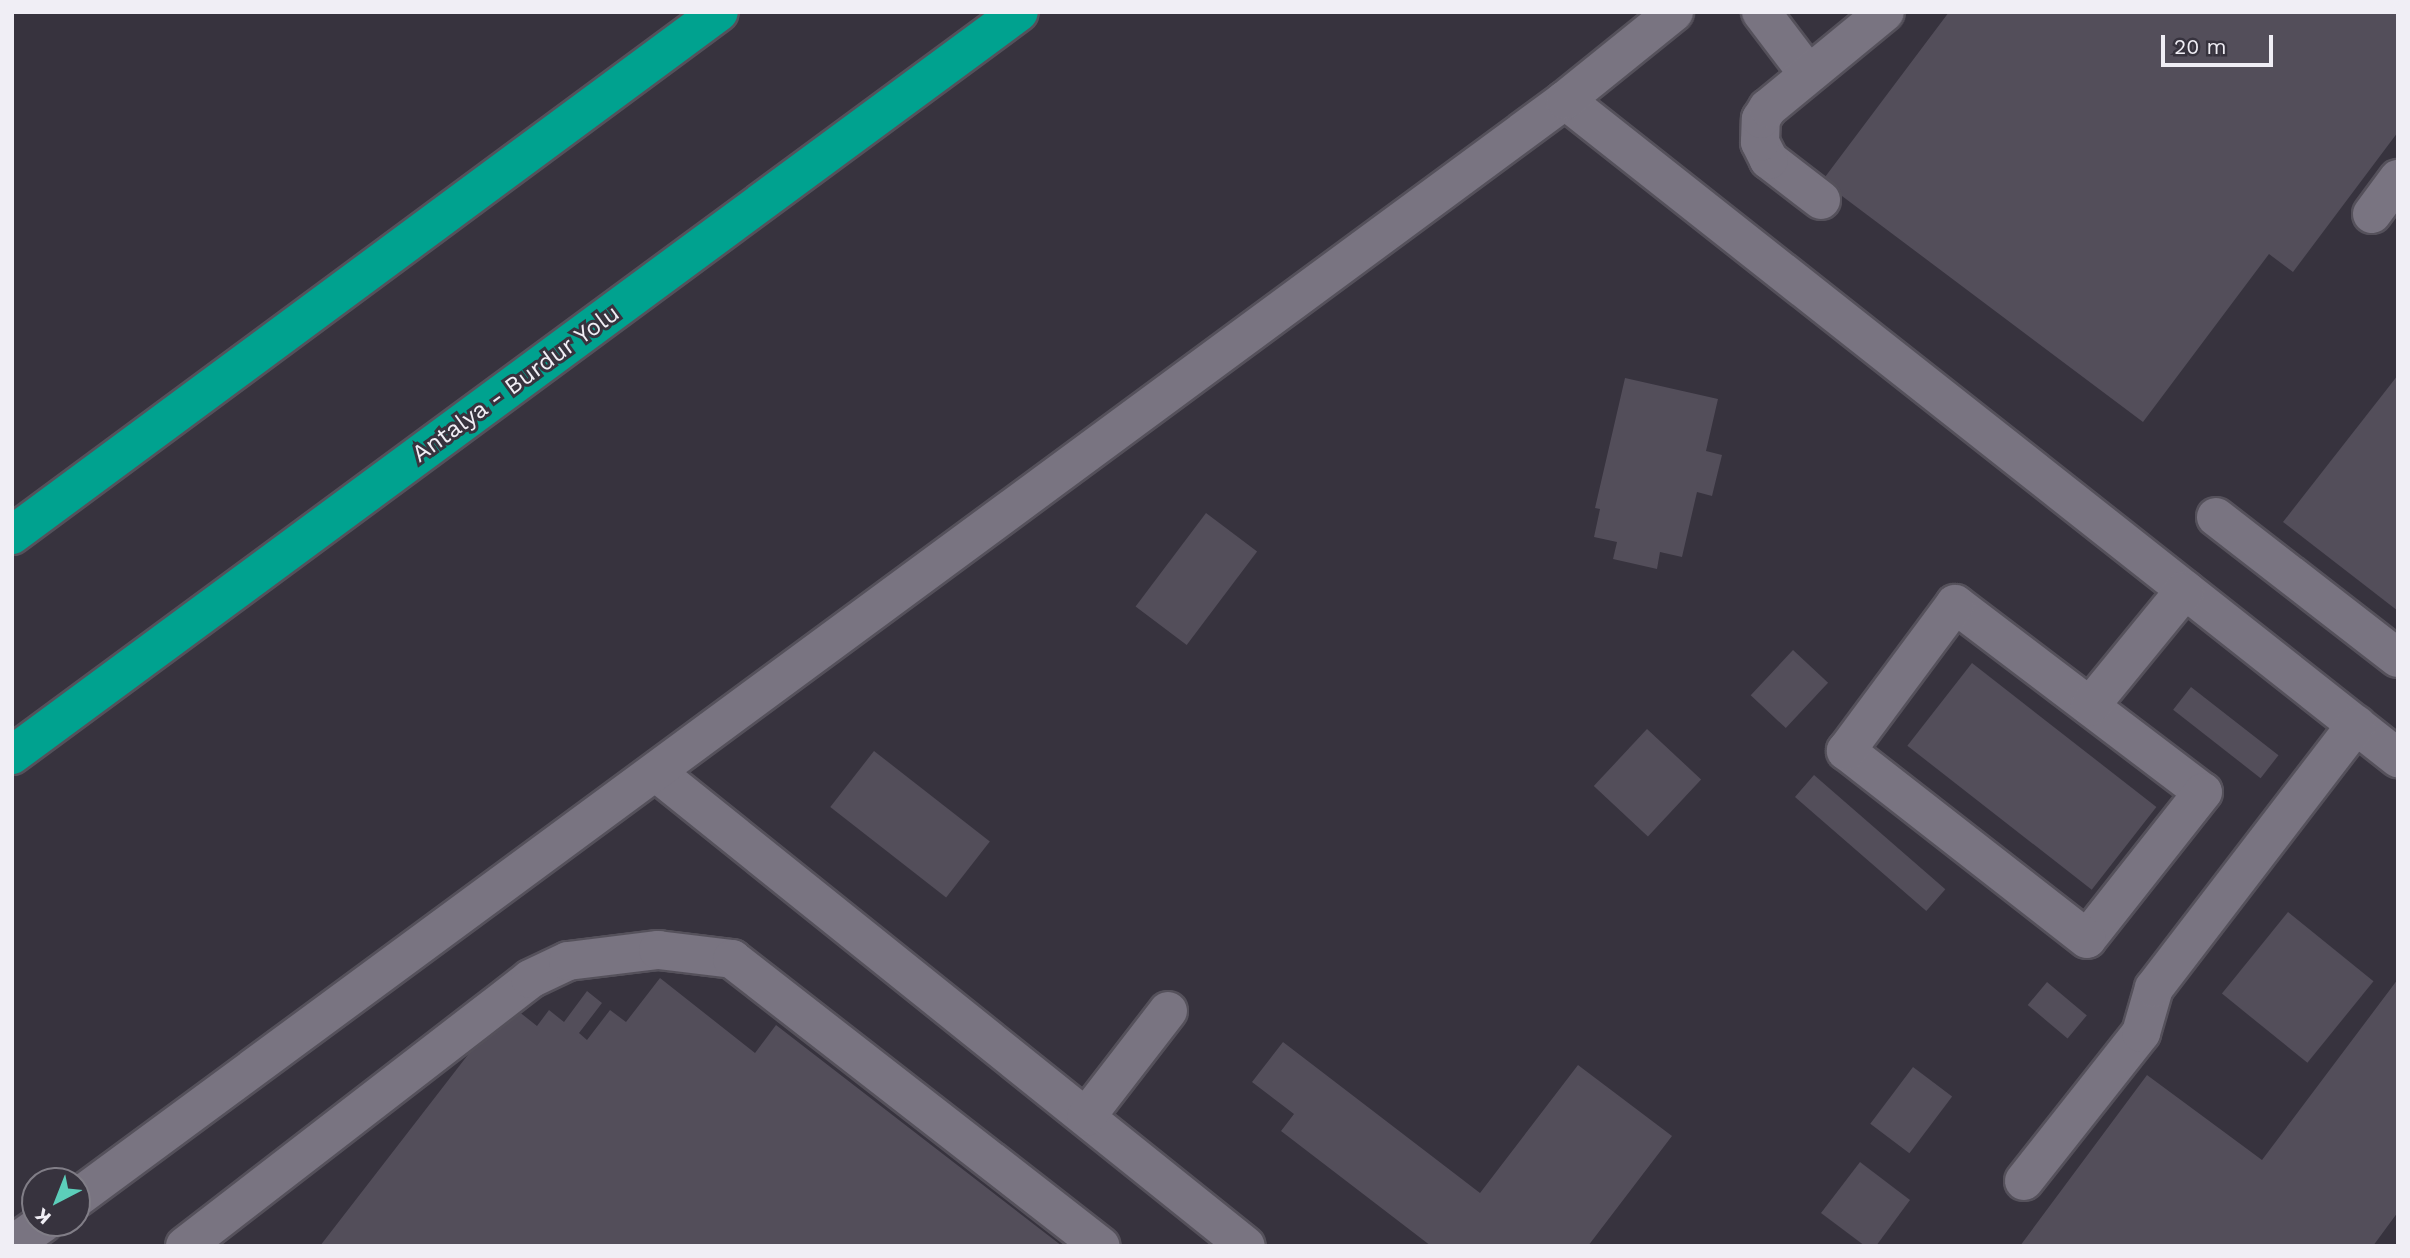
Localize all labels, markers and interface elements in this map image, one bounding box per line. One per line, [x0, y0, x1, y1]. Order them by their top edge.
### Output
scale bar [2165, 21, 2277, 65]
text: 20 m [2174, 34, 2226, 59]
street label: Antalya - Burdur Yolu [406, 298, 626, 470]
north arrow [21, 1167, 91, 1237]
text: K [30, 1204, 56, 1229]

